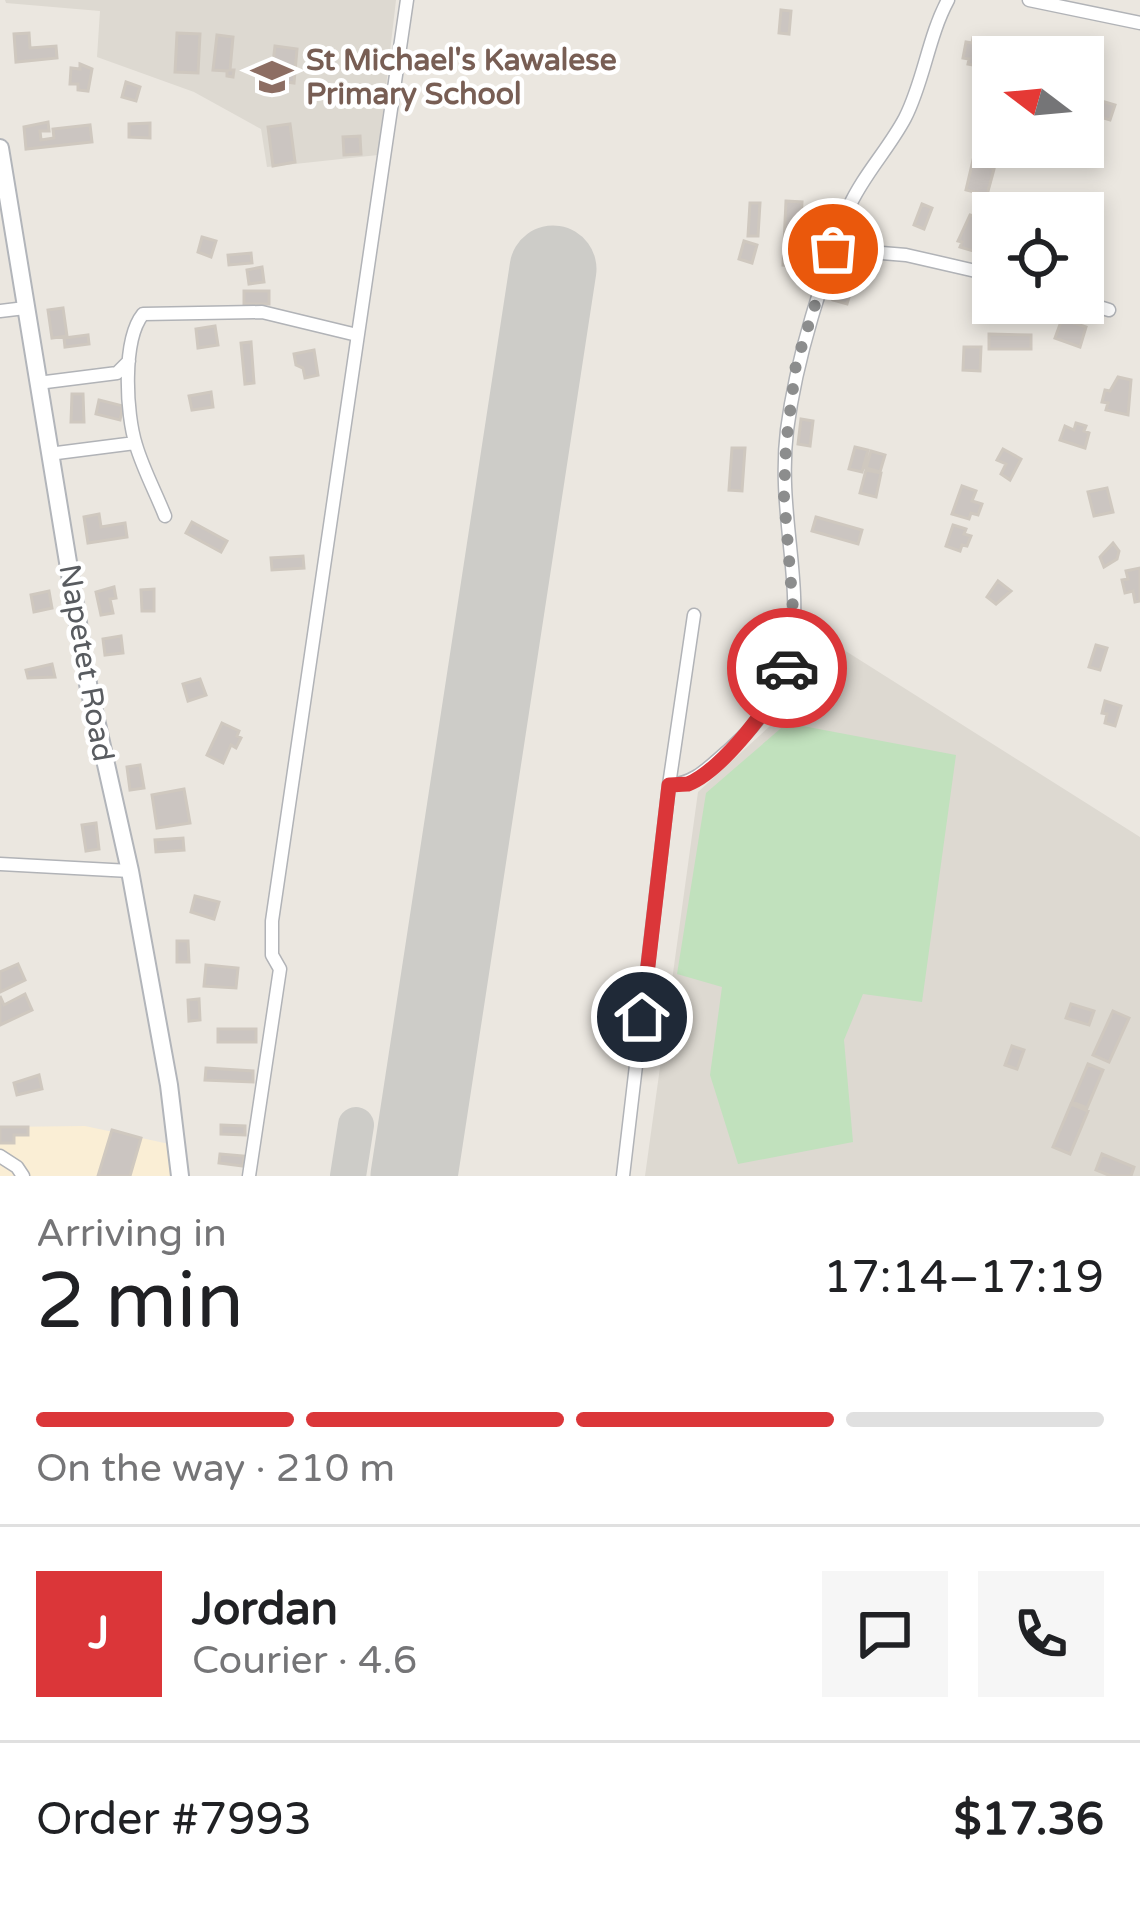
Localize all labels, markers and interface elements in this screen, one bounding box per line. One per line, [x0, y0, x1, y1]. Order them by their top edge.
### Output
north arrow [972, 36, 1104, 168]
map controls [972, 36, 1104, 324]
place label: St Michael's Kawalese Primary School [306, 42, 617, 113]
school or university icon: St Michael's Kawalese Primary School [249, 54, 295, 100]
button: locate [972, 192, 1104, 324]
pin [782, 198, 884, 300]
icon: bag [800, 216, 866, 282]
street label: Napetet Road [50, 561, 122, 765]
courier [727, 608, 847, 728]
icon: car [754, 635, 820, 701]
pin [591, 966, 693, 1068]
icon: home [609, 984, 675, 1050]
text: Arriving in [36, 1210, 227, 1257]
text: 17:14–17:19 [823, 1251, 1104, 1305]
text: 2 min [36, 1255, 244, 1349]
text: On the way · 210 m [36, 1445, 395, 1492]
button: chat [822, 1571, 948, 1697]
button: phone [978, 1571, 1104, 1697]
text: Jordan [192, 1583, 338, 1637]
text: J [89, 1607, 109, 1661]
text: Courier · 4.6 [192, 1637, 417, 1684]
text: Order #7993 [36, 1793, 312, 1847]
text: $17.36 [954, 1793, 1104, 1847]

